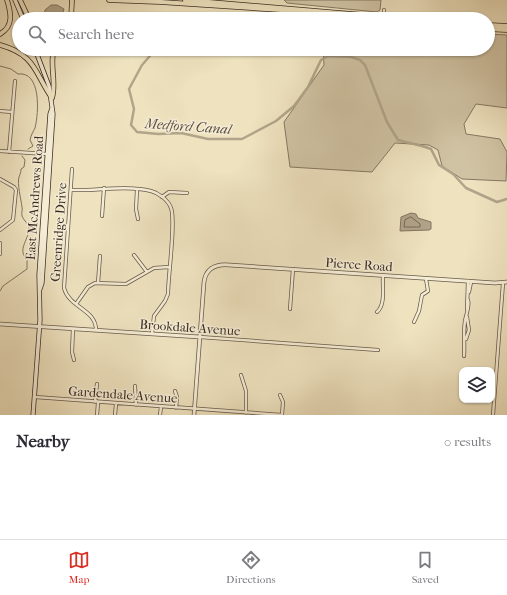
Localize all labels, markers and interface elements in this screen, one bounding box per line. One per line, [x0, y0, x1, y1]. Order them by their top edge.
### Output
search box [12, 12, 495, 56]
icon: search [26, 23, 48, 45]
text: Search here [58, 25, 134, 43]
water label: Medford Canal [143, 115, 233, 138]
street label: East McAndrews Road [23, 134, 46, 261]
street label: Greenridge Drive [48, 181, 69, 282]
street label: Pierce Road [325, 255, 394, 274]
street label: Brookdale Avenue [139, 316, 242, 339]
map controls [459, 367, 495, 403]
button: layers [459, 367, 495, 403]
street label: Gardendale Avenue [68, 383, 179, 406]
text: Nearby [16, 431, 70, 451]
text: 0 results [444, 434, 491, 449]
tab: Map [68, 549, 90, 586]
tab: Directions [226, 549, 276, 586]
tab: Saved [412, 549, 439, 586]

